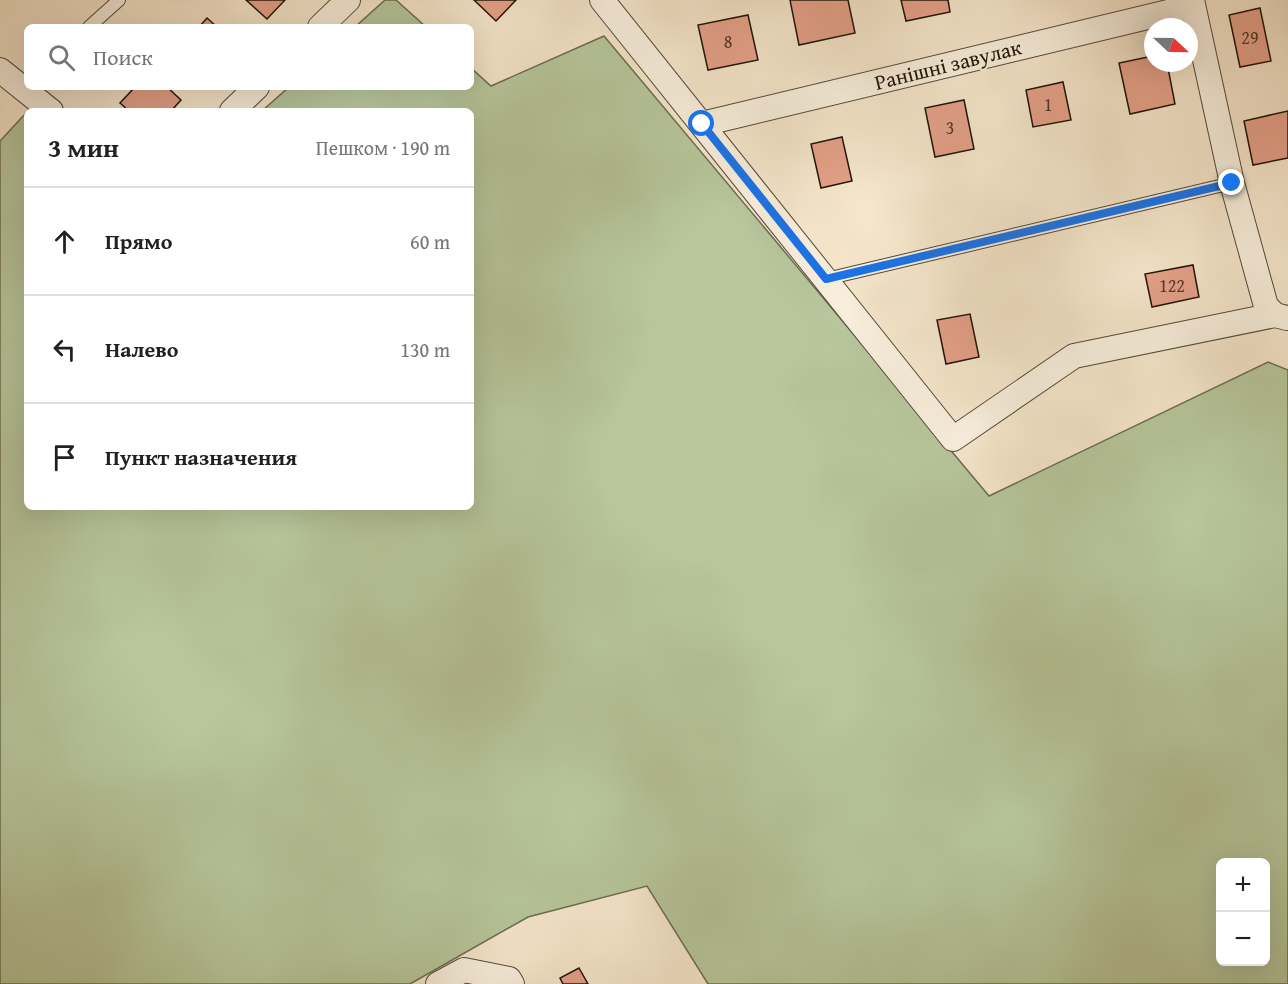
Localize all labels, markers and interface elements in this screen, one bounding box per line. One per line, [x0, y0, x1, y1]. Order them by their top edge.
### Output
north arrow [1144, 18, 1198, 72]
search box [24, 24, 474, 90]
house number: 29 [1241, 24, 1259, 51]
house number: 8 [724, 28, 732, 55]
street label: Ранішні завулак [871, 31, 1025, 98]
icon: search [45, 41, 78, 74]
text: Поиск [93, 41, 153, 73]
house number: 1 [1044, 91, 1052, 118]
route start [688, 110, 714, 136]
house number: 3 [946, 114, 954, 141]
text: 3 мин [48, 128, 119, 167]
text: Пешком · 190 m [316, 133, 450, 162]
route end [1218, 169, 1244, 195]
icon: ahead [48, 225, 81, 258]
text: Прямо [105, 225, 172, 257]
text: 60 m [410, 227, 450, 256]
house number: 122 [1159, 272, 1185, 299]
icon: left [48, 333, 81, 366]
text: Налево [105, 333, 178, 365]
text: 130 m [400, 335, 450, 364]
icon: arrive [48, 441, 81, 474]
text: Пункт назначения [105, 441, 297, 473]
map controls [1216, 858, 1270, 966]
button: + [1216, 858, 1270, 912]
button: − [1216, 912, 1270, 966]

